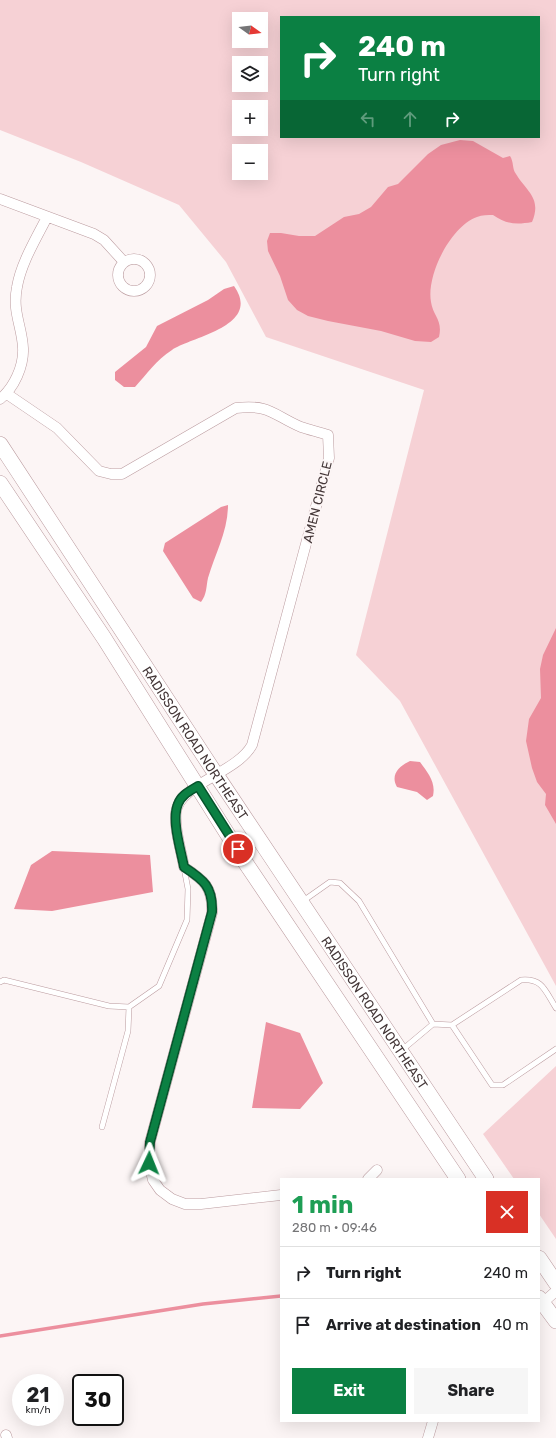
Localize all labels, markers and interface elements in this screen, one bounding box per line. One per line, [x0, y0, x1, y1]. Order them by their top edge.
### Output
north arrow [232, 12, 268, 48]
map controls [232, 12, 268, 180]
text: 240 m [358, 30, 446, 63]
icon: right [292, 32, 344, 84]
button: layers [232, 56, 268, 92]
text: Turn right [358, 64, 440, 86]
button: + [232, 100, 268, 136]
icon: left [357, 108, 379, 130]
icon: ahead [399, 108, 421, 130]
icon: right [441, 108, 463, 130]
button: − [232, 144, 268, 180]
street label: AMEN CIRCLE [300, 460, 335, 545]
street label: RADISSON ROAD NORTHEAST [139, 664, 251, 823]
pin [221, 832, 255, 866]
icon: arrive [227, 838, 249, 860]
street label: RADISSON ROAD NORTHEAST [318, 934, 431, 1092]
position arrow [128, 1142, 170, 1184]
text: 1 min [292, 1191, 353, 1219]
button: close [486, 1191, 528, 1233]
text: 280 m · 09:46 [292, 1220, 377, 1235]
icon: right [292, 1262, 314, 1284]
text: Turn right [326, 1264, 401, 1282]
text: 240 m [483, 1264, 528, 1282]
icon: arrive [292, 1314, 314, 1336]
text: Arrive at destination [326, 1316, 481, 1334]
text: 40 m [493, 1316, 529, 1334]
button: Exit [292, 1368, 406, 1414]
button: Share [414, 1368, 528, 1414]
speed limit sign: 30 [72, 1374, 124, 1426]
text: 21 [27, 1383, 49, 1407]
text: km/h [26, 1404, 50, 1416]

